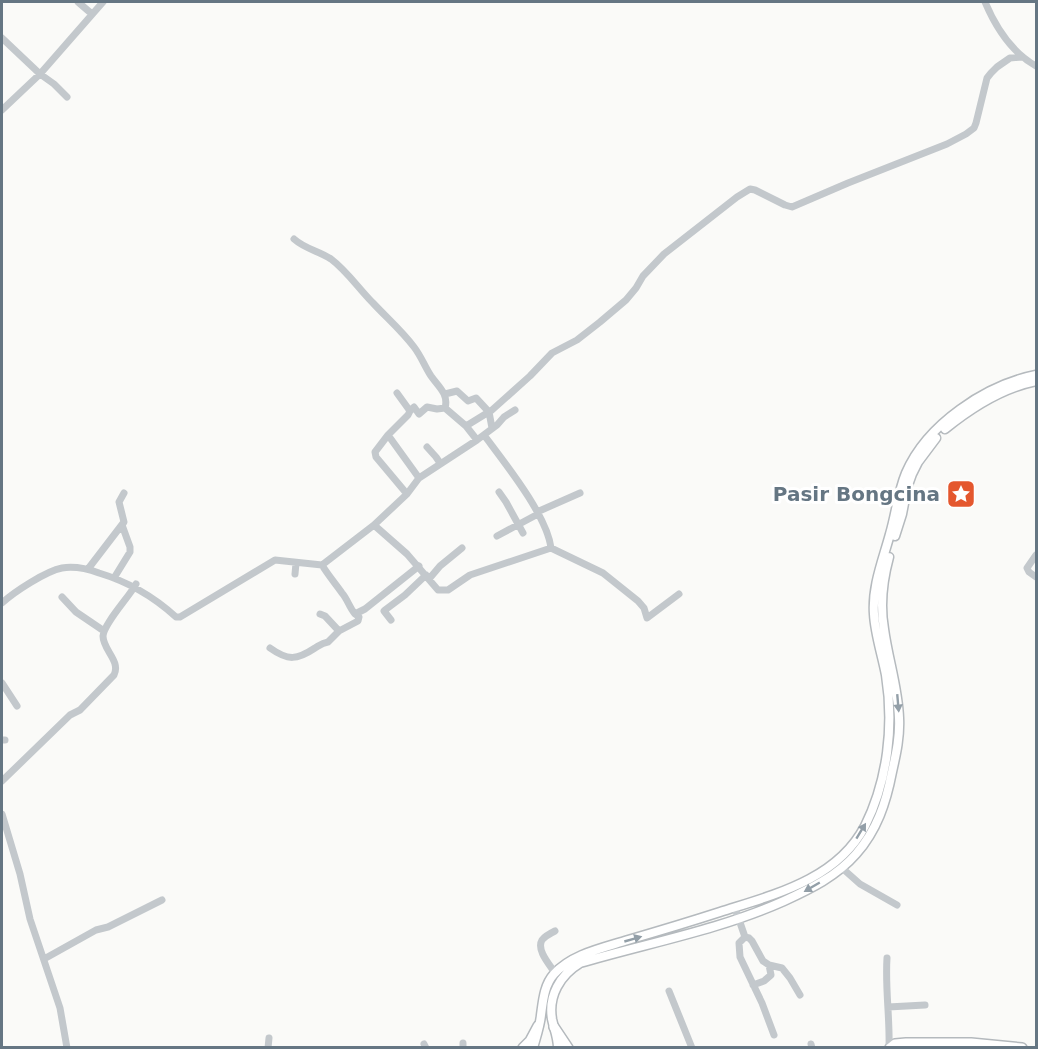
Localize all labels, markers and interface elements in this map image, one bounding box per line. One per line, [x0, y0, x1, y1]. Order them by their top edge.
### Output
place icon: Pasir Bongcina [945, 478, 977, 510]
place label: Pasir Bongcina [773, 482, 940, 506]
one-way arrow [893, 693, 903, 712]
one-way arrow [856, 822, 866, 839]
one-way arrow [804, 882, 821, 892]
one-way arrow [624, 934, 642, 943]

